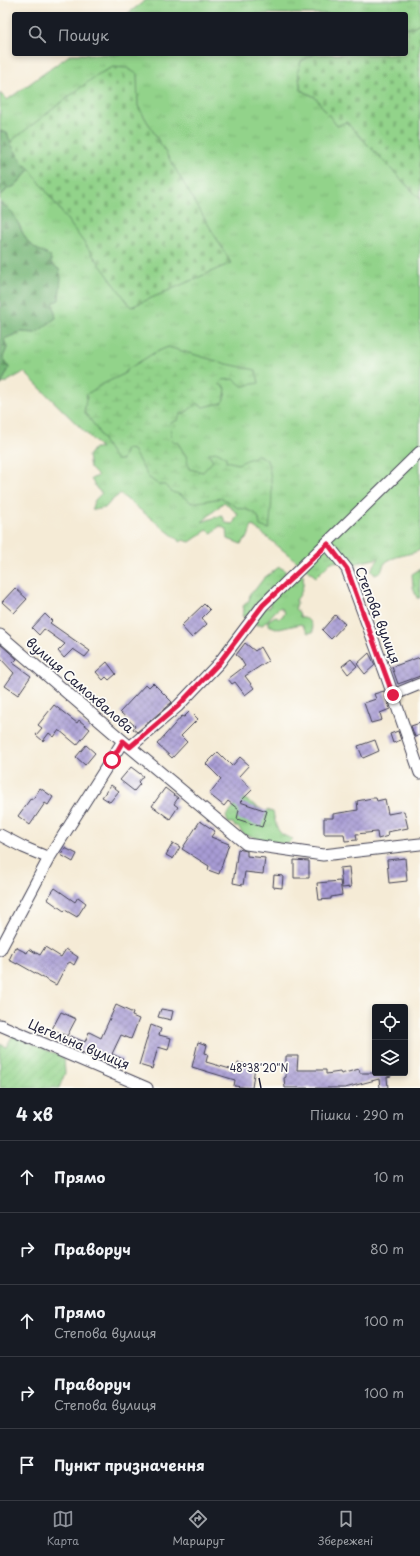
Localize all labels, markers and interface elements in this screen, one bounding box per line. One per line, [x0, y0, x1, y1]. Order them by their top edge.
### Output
search box [12, 12, 408, 56]
icon: search [26, 23, 48, 45]
text: Пошук [58, 23, 109, 46]
street label: Степова вулиця [351, 564, 406, 666]
street label: вулиця Самохвалова [22, 632, 139, 737]
route end [384, 686, 402, 704]
route start [103, 751, 121, 769]
map controls [372, 1004, 408, 1076]
button: locate [372, 1004, 408, 1040]
street label: Цегельна вулиця [26, 1014, 133, 1073]
button: layers [372, 1040, 408, 1076]
text: 48°38'20"N [230, 1060, 288, 1075]
text: 4 хв [16, 1101, 53, 1127]
text: Пішки · 290 m [310, 1105, 404, 1124]
text: Прямо [54, 1165, 105, 1188]
icon: ahead [16, 1166, 38, 1188]
text: 10 m [374, 1167, 404, 1186]
text: Праворуч [54, 1237, 131, 1260]
icon: right [16, 1238, 38, 1260]
text: 80 m [370, 1239, 404, 1258]
text: Прямо [54, 1300, 105, 1323]
icon: ahead [16, 1310, 38, 1332]
text: 100 m [364, 1311, 404, 1330]
text: Степова вулиця [54, 1323, 157, 1342]
text: Праворуч [54, 1372, 131, 1395]
icon: right [16, 1382, 38, 1404]
text: 100 m [364, 1383, 404, 1402]
text: Степова вулиця [54, 1395, 157, 1414]
text: Пункт призначення [54, 1453, 205, 1476]
icon: arrive [16, 1454, 38, 1476]
tab: Карта [47, 1508, 79, 1549]
tab: Маршрут [172, 1508, 225, 1549]
tab: Збережені [318, 1508, 373, 1549]

